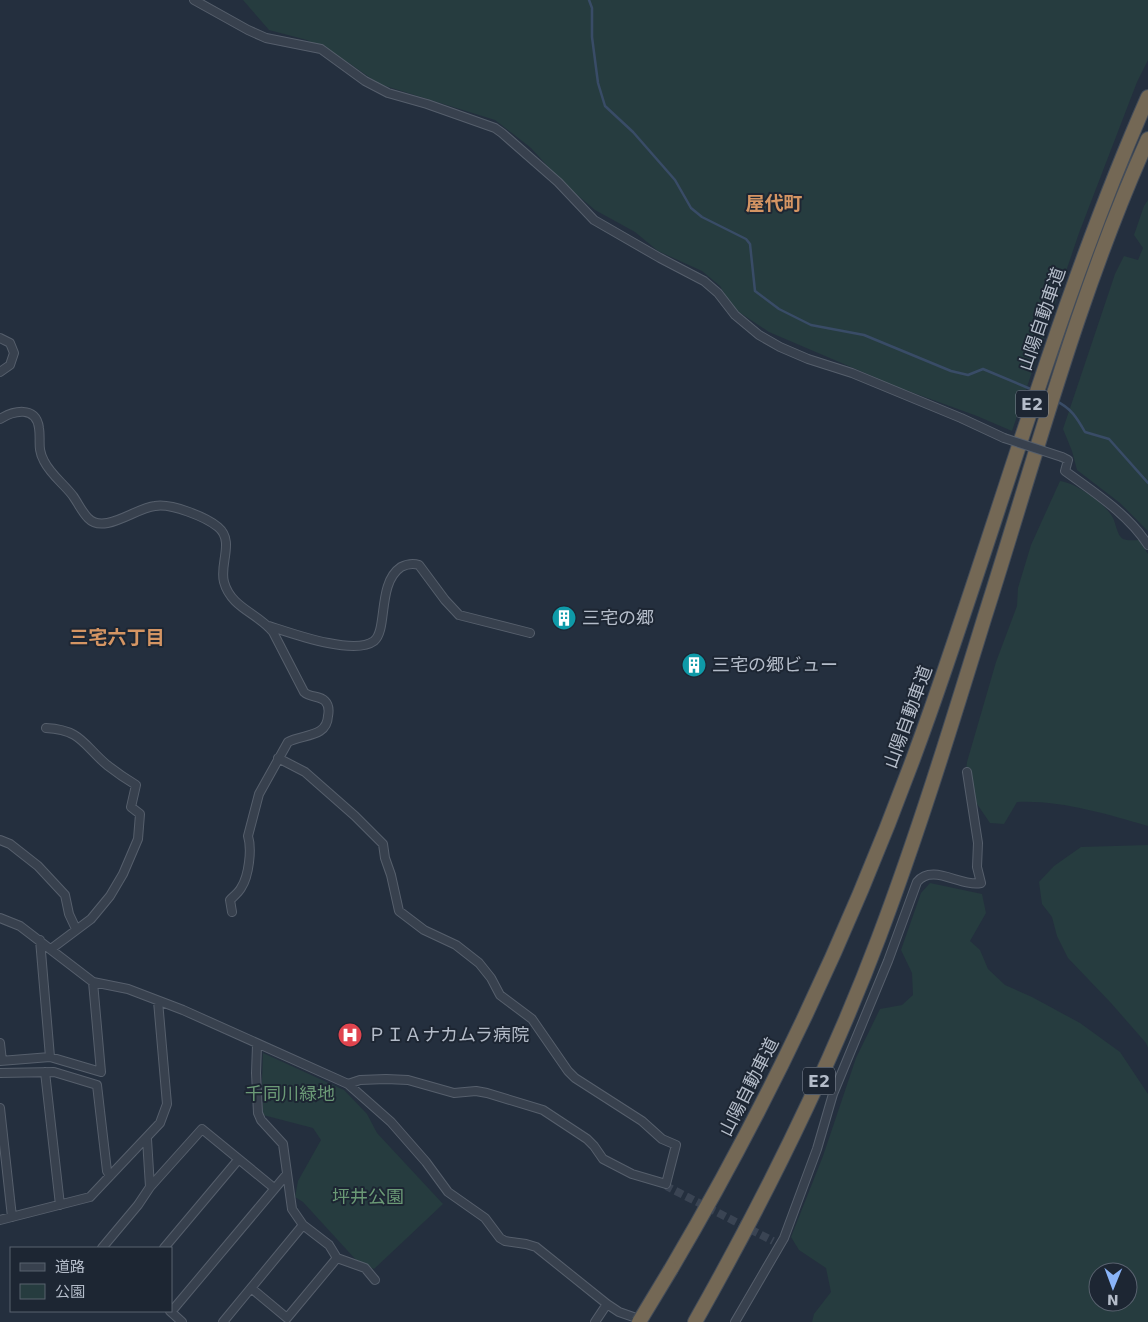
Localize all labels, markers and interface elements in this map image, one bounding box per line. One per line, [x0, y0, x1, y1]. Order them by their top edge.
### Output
district label: 屋代町 [745, 192, 803, 214]
street label: 山陽自動車道 [1014, 264, 1069, 373]
road number: E2 [1016, 390, 1048, 418]
building icon: 三宅の郷 [551, 605, 577, 631]
place label: 三宅の郷 [582, 607, 654, 628]
district label: 三宅六丁目 [69, 626, 165, 648]
building icon: 三宅の郷ビュー [681, 652, 707, 678]
place label: 三宅の郷ビュー [712, 654, 838, 675]
street label: 山陽自動車道 [879, 662, 936, 771]
hospital icon: ＰＩＡナカムラ病院 [337, 1022, 363, 1048]
place label: ＰＩＡナカムラ病院 [368, 1024, 529, 1045]
street label: 山陽自動車道 [715, 1034, 782, 1140]
road number: E2 [803, 1068, 835, 1094]
park label: 千同川緑地 [245, 1083, 335, 1104]
park label: 坪井公園 [332, 1186, 404, 1207]
legend [10, 1247, 172, 1312]
text: 道路 [55, 1258, 85, 1276]
north arrow [1088, 1262, 1138, 1312]
text: 公園 [55, 1283, 85, 1301]
text: N [1107, 1292, 1119, 1308]

